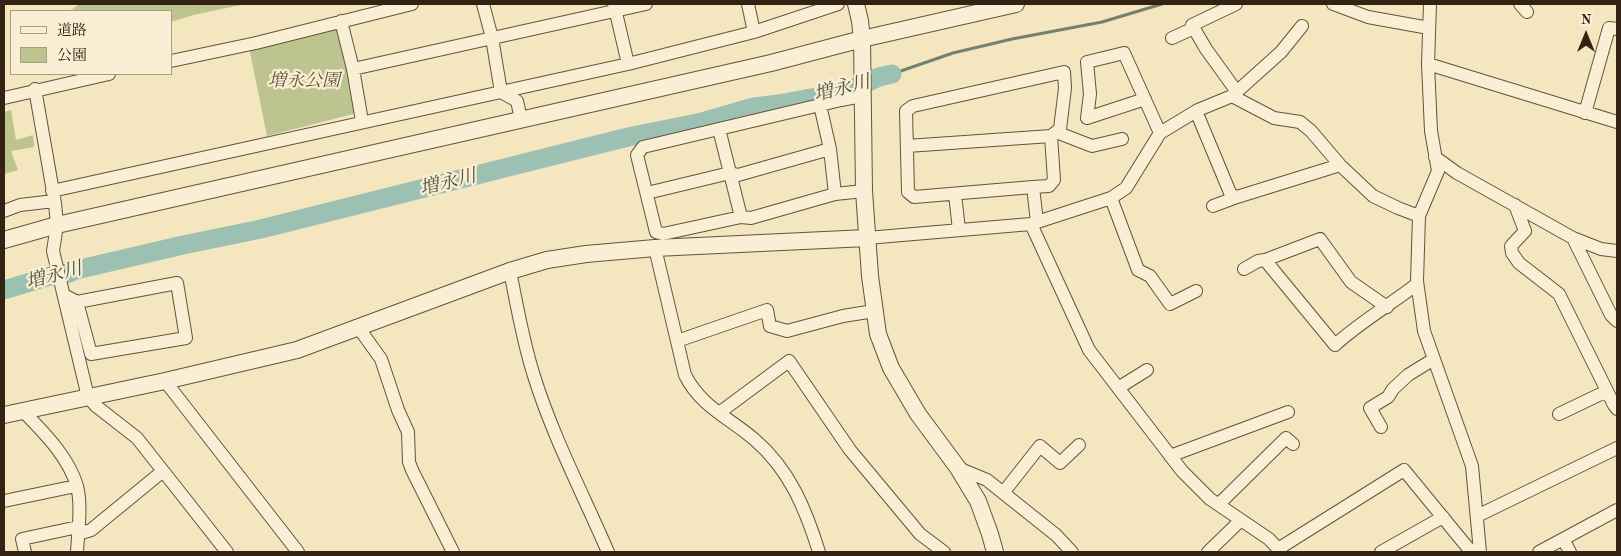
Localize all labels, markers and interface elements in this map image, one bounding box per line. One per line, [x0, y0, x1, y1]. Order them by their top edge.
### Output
legend [10, 10, 172, 75]
north arrow [1561, 10, 1611, 60]
text: N [1581, 13, 1591, 27]
text: 道路 [57, 24, 87, 39]
text: 公園 [57, 49, 87, 64]
park label: 増永公園 [268, 70, 340, 92]
water label: 増永川 [812, 71, 872, 107]
water label: 増永川 [418, 165, 478, 201]
water label: 増永川 [24, 258, 84, 294]

